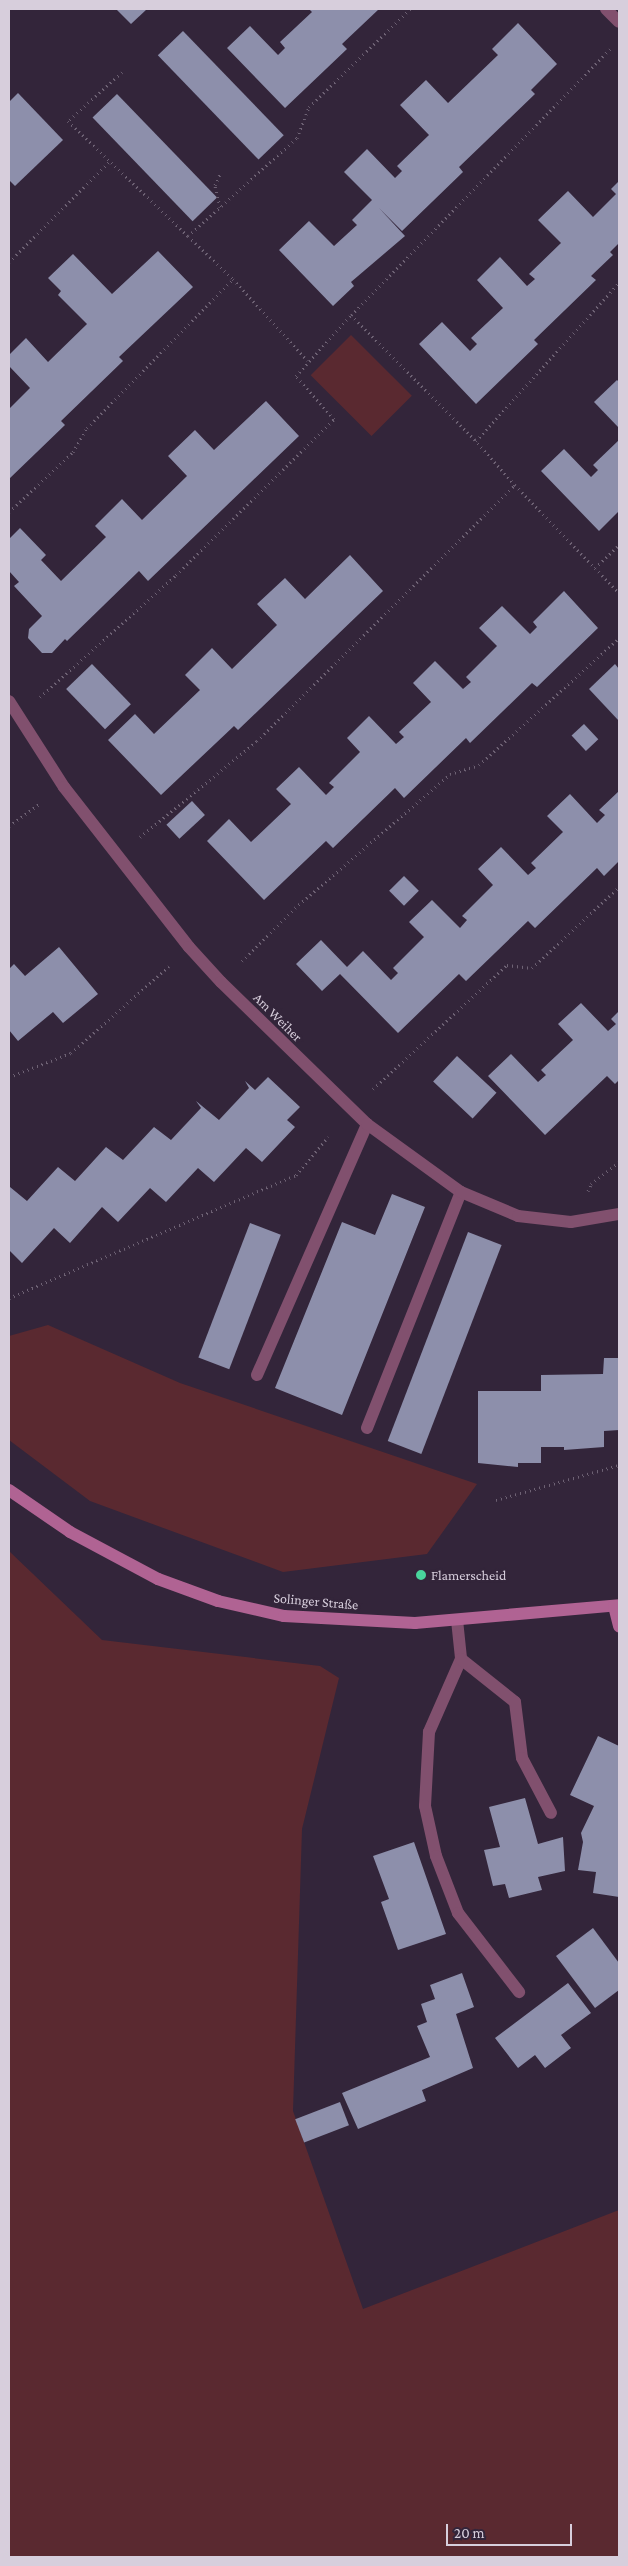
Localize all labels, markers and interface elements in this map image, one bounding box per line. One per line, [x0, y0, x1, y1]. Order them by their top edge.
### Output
street label: Am Weiher [250, 989, 306, 1045]
place label: Flamerscheid [431, 1567, 506, 1583]
marker: Flamerscheid [415, 1569, 427, 1581]
street label: Solinger Straße [273, 1589, 359, 1613]
scale bar [448, 2514, 574, 2546]
text: 20 m [454, 2525, 485, 2541]

